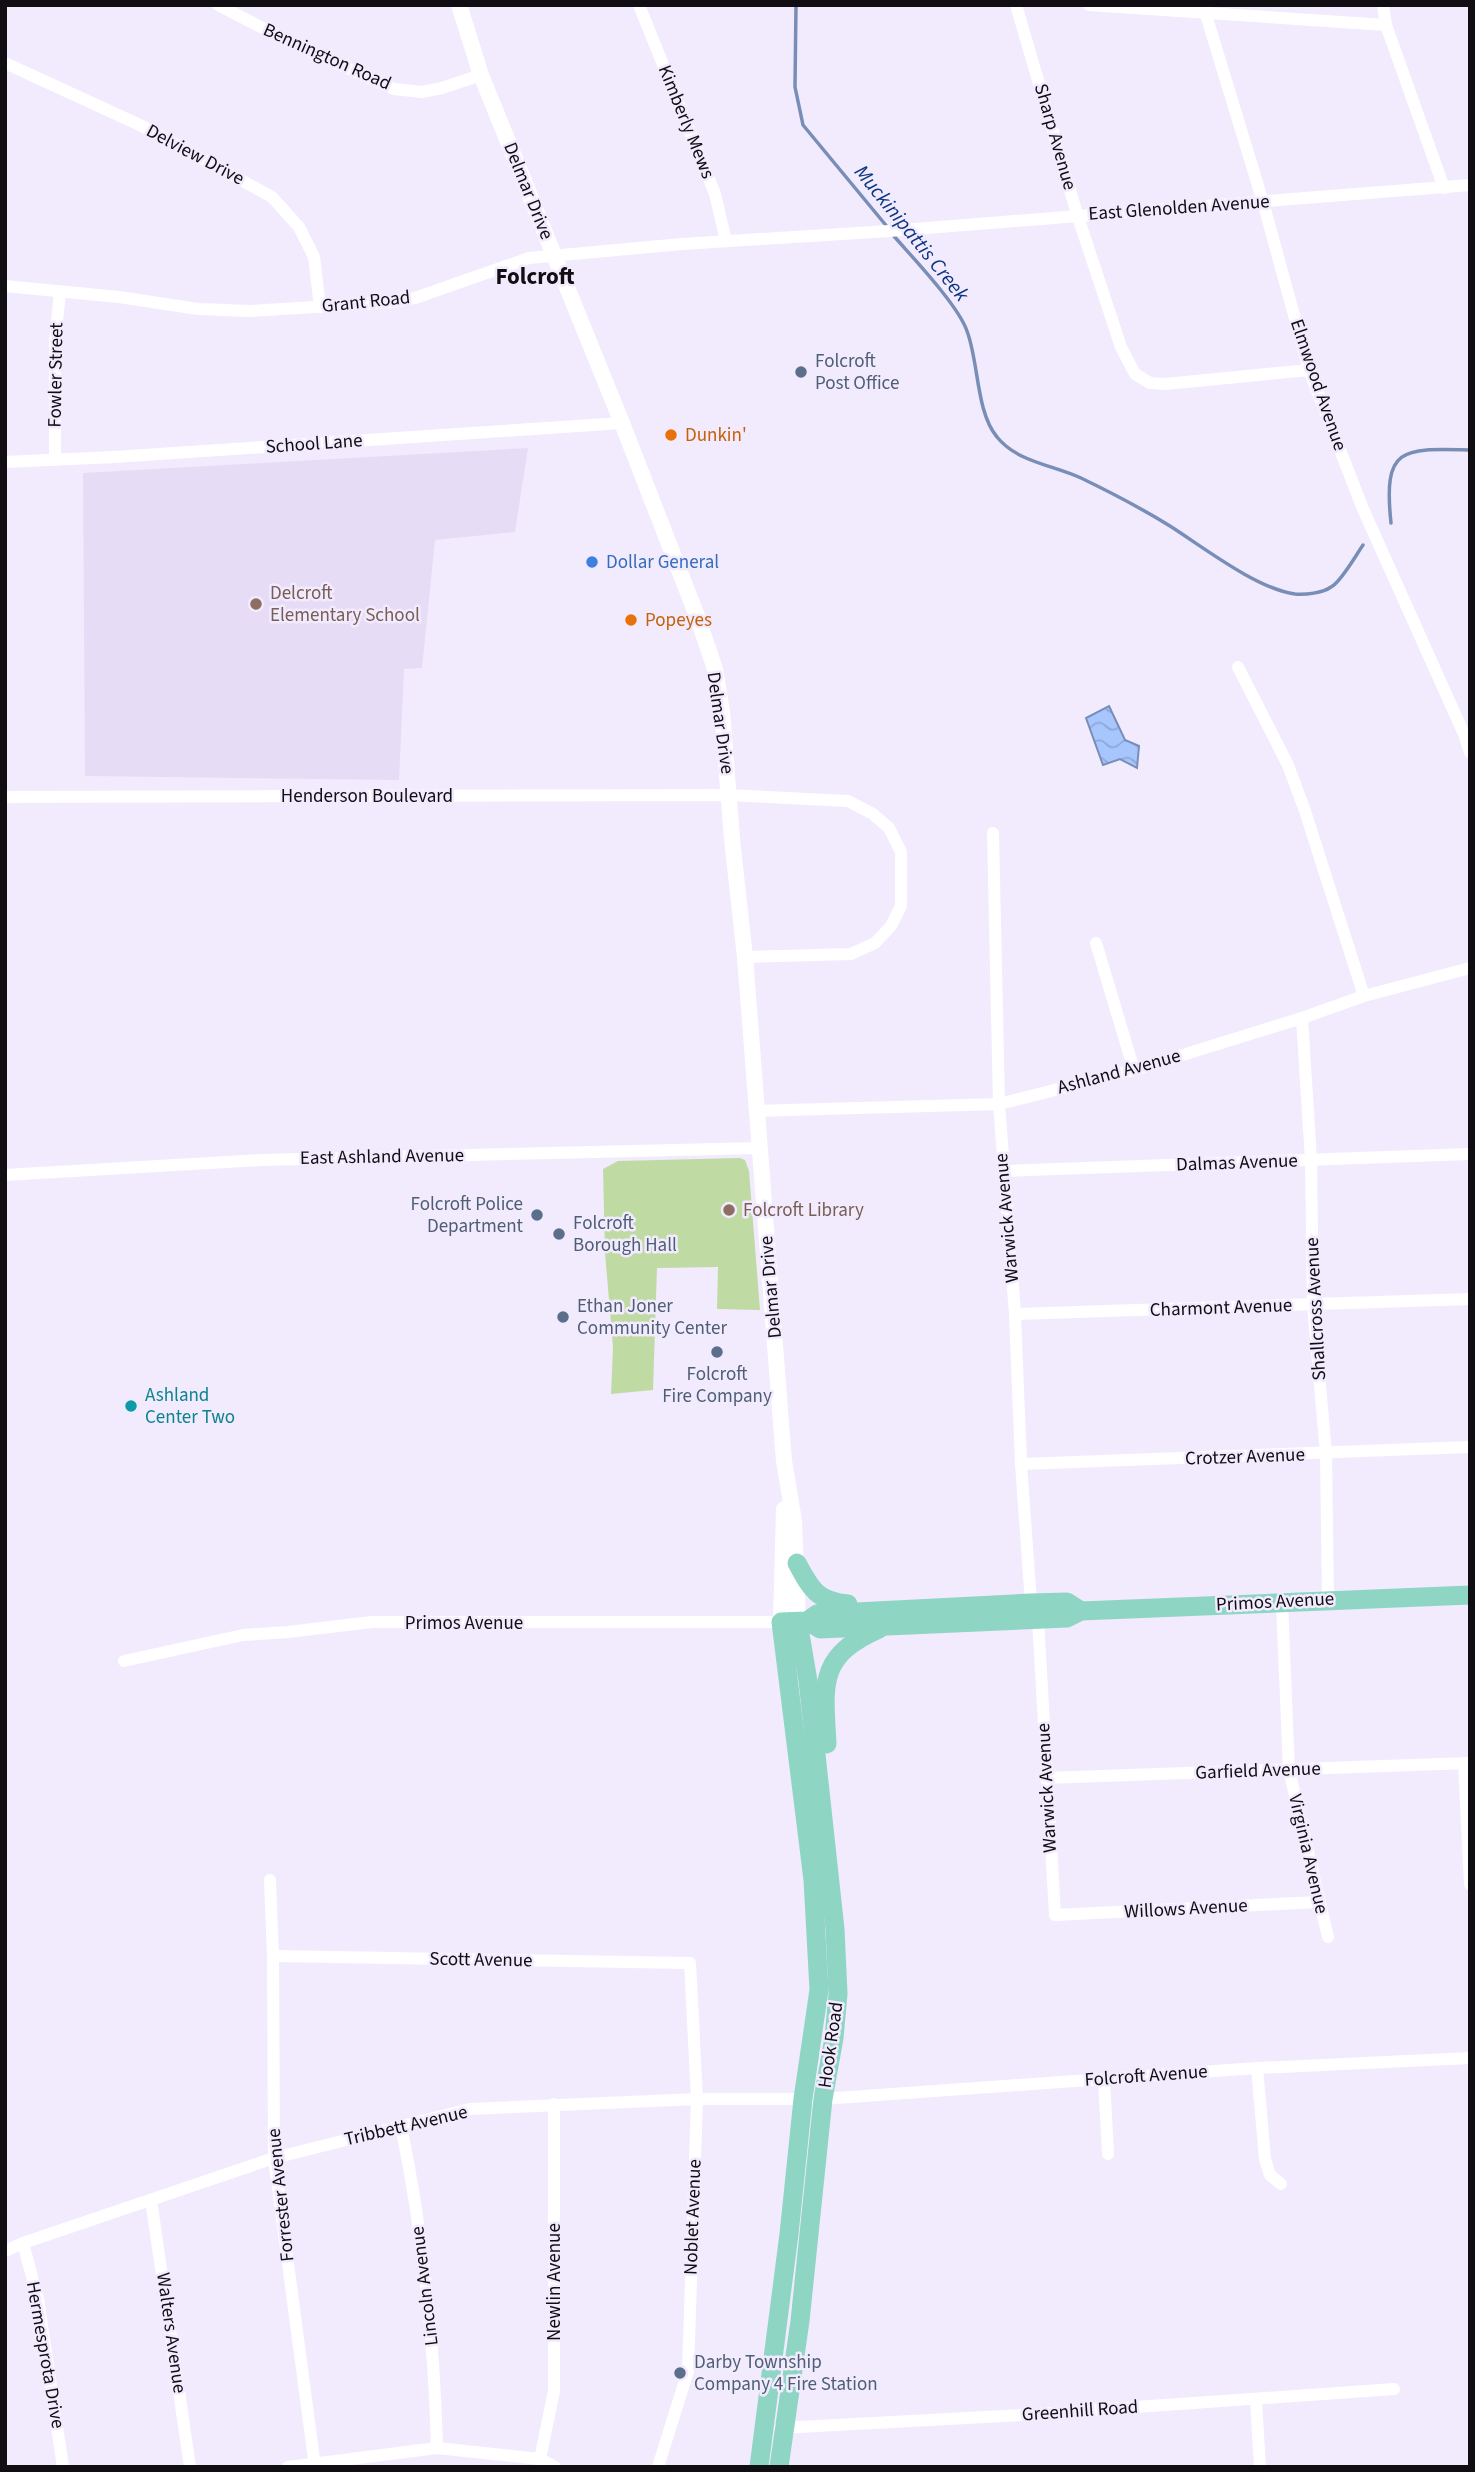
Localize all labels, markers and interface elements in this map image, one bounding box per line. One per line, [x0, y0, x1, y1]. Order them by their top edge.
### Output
street label: Bennington Road [259, 17, 395, 97]
street label: Kimberly Mews [651, 61, 721, 183]
street label: Sharp Avenue [1027, 81, 1083, 193]
street label: Delview Drive [141, 118, 249, 192]
street label: Delmar Drive [496, 138, 560, 244]
water label: Muckinipattis Creek [847, 158, 977, 309]
street label: East Glenolden Avenue [1087, 188, 1271, 228]
district label: Folcroft [495, 260, 575, 293]
street label: Grant Road [320, 284, 412, 320]
street label: Elmwood Avenue [1283, 316, 1353, 454]
street label: Fowler Street [42, 322, 70, 428]
place label: Folcroft Post Office [815, 348, 899, 397]
marker: Folcroft Post Office [793, 364, 809, 380]
place label: Dunkin' [685, 422, 747, 449]
street label: School Lane [265, 427, 363, 461]
marker: Dunkin' [663, 427, 679, 443]
place label: Dollar General [606, 549, 719, 576]
marker: Dollar General [584, 554, 600, 570]
place label: Delcroft Elementary School [270, 580, 420, 629]
marker: Delcroft Elementary School [248, 596, 264, 612]
place label: Popeyes [645, 607, 712, 634]
marker: Popeyes [623, 612, 639, 628]
street label: Delmar Drive [699, 670, 741, 776]
street label: Henderson Boulevard [281, 783, 453, 810]
street label: Ashland Avenue [1054, 1043, 1184, 1101]
street label: East Ashland Avenue [300, 1142, 464, 1172]
street label: Dalmas Avenue [1176, 1147, 1298, 1179]
street label: Warwick Avenue [988, 1152, 1026, 1284]
place label: Folcroft Police Department [411, 1191, 524, 1240]
place label: Folcroft Library [743, 1197, 864, 1224]
marker: Folcroft Library [721, 1202, 737, 1218]
marker: Folcroft Police Department [529, 1207, 545, 1223]
place label: Folcroft Borough Hall [573, 1210, 677, 1259]
marker: Folcroft Borough Hall [551, 1226, 567, 1242]
street label: Delmar Drive [753, 1235, 789, 1339]
street label: Shallcross Avenue [1299, 1237, 1333, 1381]
street label: Charmont Avenue [1149, 1292, 1293, 1324]
place label: Ethan Joner Community Center [577, 1293, 727, 1342]
marker: Ethan Joner Community Center [555, 1309, 571, 1325]
marker: Folcroft Fire Company [709, 1344, 725, 1360]
place label: Folcroft Fire Company [662, 1361, 772, 1410]
place label: Ashland Center Two [145, 1382, 235, 1431]
marker: Ashland Center Two [123, 1398, 139, 1414]
street label: Crotzer Avenue [1185, 1441, 1305, 1473]
street label: Primos Avenue [1215, 1585, 1335, 1619]
street label: Primos Avenue [405, 1610, 523, 1637]
street label: Warwick Avenue [1030, 1722, 1064, 1854]
street label: Garfield Avenue [1195, 1755, 1321, 1787]
street label: Virginia Avenue [1281, 1791, 1335, 1917]
street label: Willows Avenue [1124, 1892, 1248, 1926]
street label: Scott Avenue [429, 1946, 533, 1974]
street label: Hook Road [812, 2000, 850, 2090]
street label: Folcroft Avenue [1084, 2058, 1208, 2094]
street label: Tribbett Avenue [342, 2099, 470, 2153]
street label: Forrester Avenue [261, 2127, 301, 2263]
street label: Noblet Avenue [677, 2159, 709, 2275]
street label: Newlin Avenue [541, 2223, 568, 2341]
street label: Lincoln Avenue [404, 2225, 446, 2347]
street label: Walters Avenue [149, 2271, 193, 2395]
street label: Hermesprota Drive [19, 2279, 71, 2431]
place label: Darby Township Company 4 Fire Station [694, 2349, 878, 2398]
marker: Darby Township Company 4 Fire Station [672, 2365, 688, 2381]
street label: Greenhill Road [1021, 2393, 1139, 2429]

